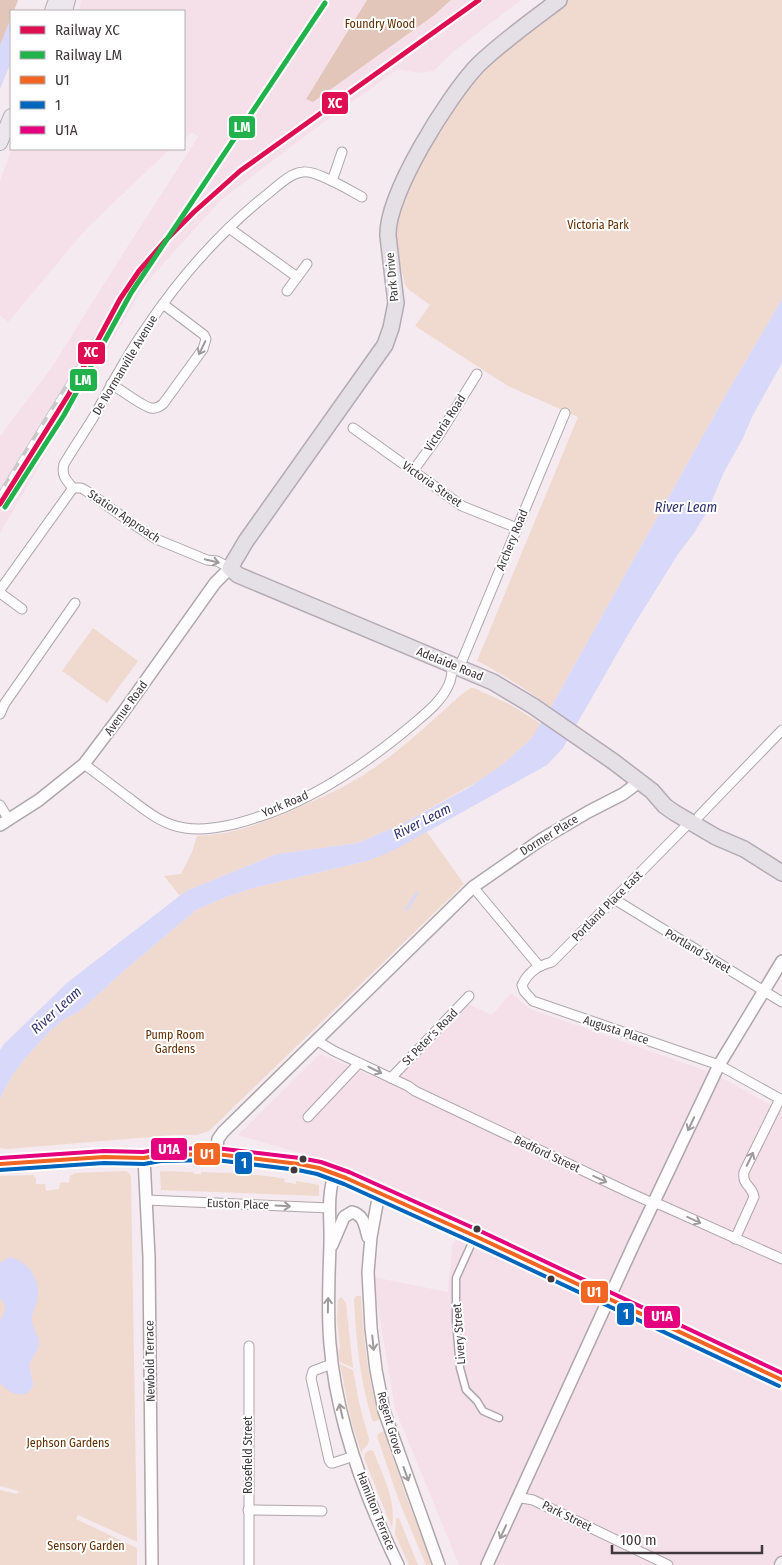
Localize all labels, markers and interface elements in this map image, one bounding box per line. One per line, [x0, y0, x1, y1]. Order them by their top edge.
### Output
legend [10, 10, 185, 150]
park label: Foundry Wood [345, 17, 415, 31]
text: Railway XC [55, 21, 120, 39]
text: Railway LM [55, 46, 122, 64]
text: U1 [55, 71, 70, 89]
line badge: XC [321, 91, 349, 115]
text: XC [327, 95, 343, 112]
text: 1 [55, 96, 61, 114]
line badge: LM [228, 115, 256, 139]
text: LM [234, 119, 250, 136]
text: U1A [55, 121, 78, 139]
park label: Victoria Park [567, 218, 629, 232]
street label: Park Drive [383, 252, 401, 302]
street label: De Normanville Avenue [90, 312, 160, 418]
line badge: XC [77, 341, 106, 365]
one-way arrow [197, 341, 207, 356]
text: XC [83, 344, 99, 361]
line badge: LM [69, 368, 98, 392]
text: LM [75, 372, 91, 389]
street label: Victoria Road [421, 392, 469, 454]
street label: Victoria Street [399, 458, 465, 510]
street label: Station Approach [85, 487, 163, 545]
water label: River Leam [655, 499, 717, 516]
street label: Archery Road [493, 507, 531, 573]
one-way arrow [203, 557, 219, 566]
street label: Adelaide Road [415, 644, 485, 684]
street label: Avenue Road [102, 678, 150, 738]
street label: York Road [260, 788, 310, 820]
water label: River Leam [391, 800, 454, 843]
street label: Dormer Place [517, 812, 581, 858]
street label: Portland Place East [569, 868, 645, 944]
street label: Portland Street [663, 926, 734, 976]
water label: River Leam [27, 983, 85, 1038]
street label: St Peter's Road [399, 1006, 461, 1068]
street label: Augusta Place [581, 1013, 651, 1047]
park label: Pump Room Gardens [146, 1028, 204, 1056]
one-way arrow [367, 1066, 382, 1076]
one-way arrow [685, 1116, 695, 1131]
street label: Bedford Street [512, 1133, 582, 1175]
line badge: U1A [150, 1137, 188, 1161]
text: U1A [158, 1141, 180, 1158]
line badge: U1 [193, 1142, 221, 1166]
text: U1 [200, 1146, 214, 1163]
line badge: 1 [234, 1151, 253, 1175]
one-way arrow [746, 1152, 756, 1167]
unlabelled marker [298, 1154, 308, 1164]
text: 1 [241, 1155, 247, 1172]
unlabelled marker [289, 1165, 299, 1175]
one-way arrow [592, 1175, 607, 1184]
street label: Euston Place [207, 1196, 269, 1212]
one-way arrow [275, 1201, 291, 1211]
one-way arrow [686, 1215, 701, 1225]
unlabelled marker [472, 1224, 482, 1234]
unlabelled marker [546, 1274, 556, 1284]
line badge: U1 [580, 1280, 609, 1304]
text: U1 [587, 1284, 601, 1301]
one-way arrow [323, 1297, 333, 1313]
line badge: 1 [616, 1302, 635, 1326]
street label: Livery Street [450, 1303, 468, 1365]
line badge: U1A [643, 1305, 681, 1329]
text: 1 [623, 1306, 629, 1323]
text: U1A [651, 1308, 673, 1325]
street label: Newbold Terrace [142, 1320, 158, 1402]
one-way arrow [368, 1334, 378, 1350]
street label: Regent Grove [374, 1390, 406, 1456]
one-way arrow [336, 1403, 345, 1419]
street label: Rosefield Street [241, 1416, 255, 1494]
park label: Jephson Gardens [27, 1436, 109, 1450]
one-way arrow [402, 1466, 411, 1481]
street label: Hamilton Terrace [354, 1470, 398, 1552]
street label: Park Street [540, 1498, 594, 1534]
scale bar [612, 1522, 762, 1554]
one-way arrow [497, 1524, 507, 1539]
text: 100 m [620, 1531, 657, 1549]
park label: Sensory Garden [47, 1539, 125, 1553]

